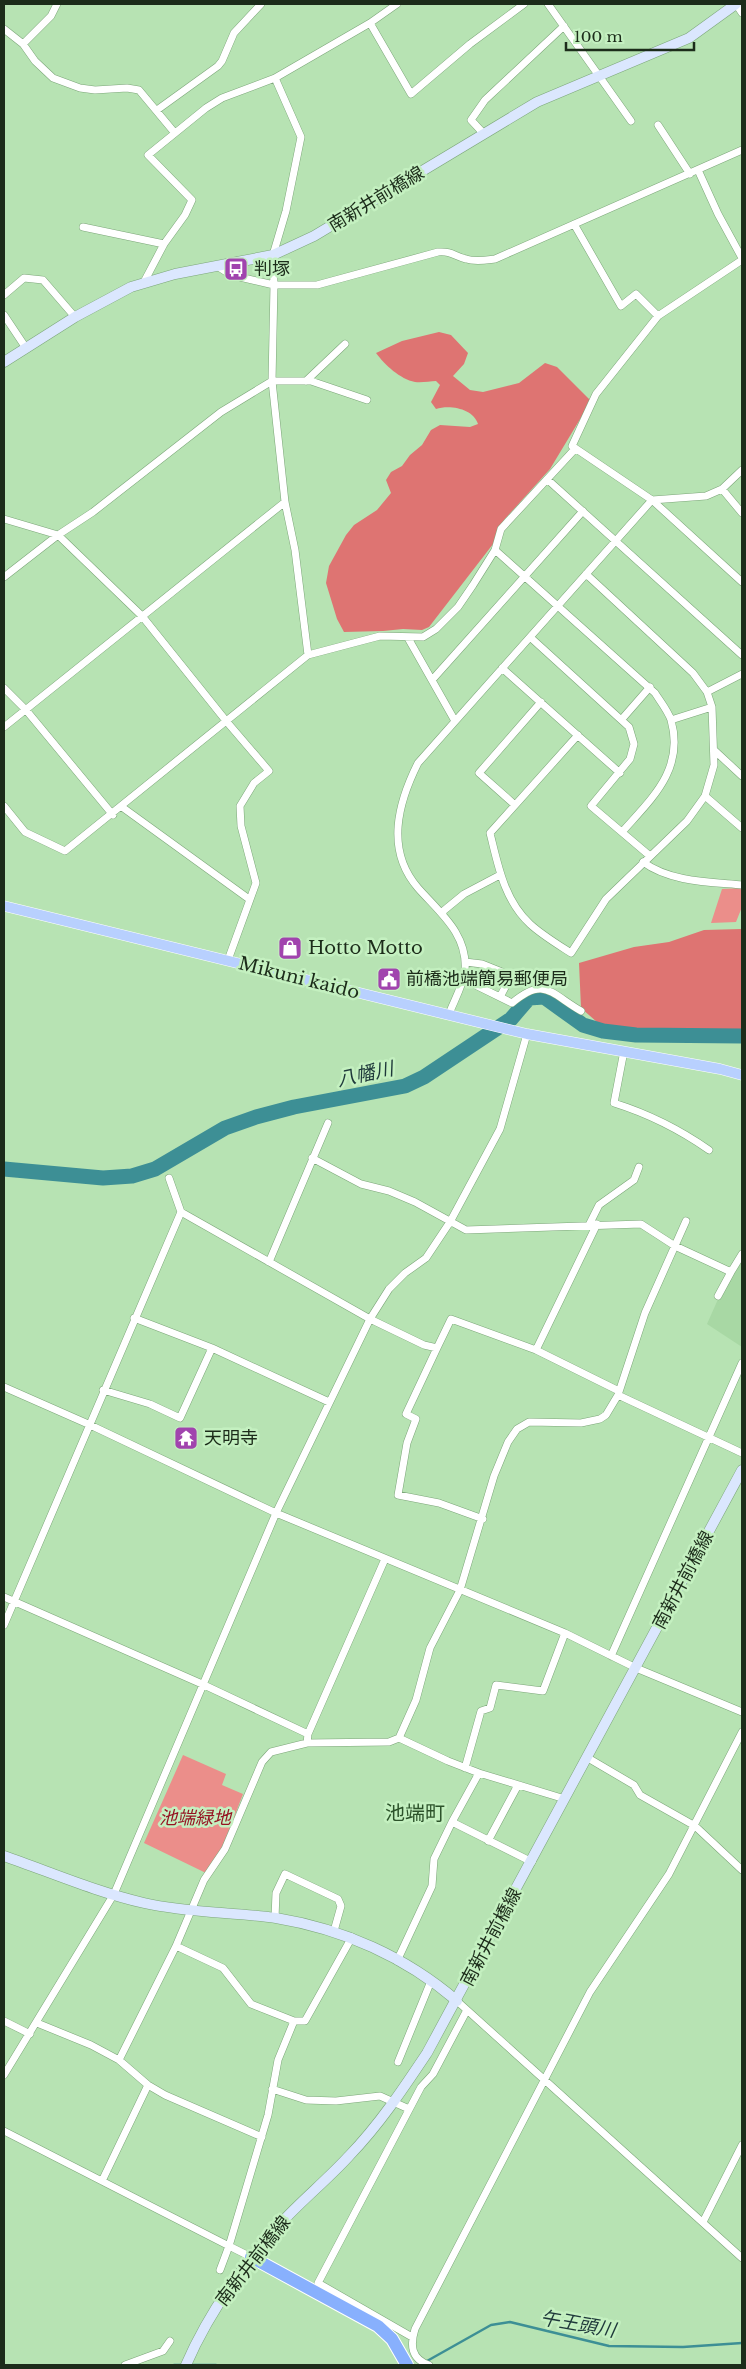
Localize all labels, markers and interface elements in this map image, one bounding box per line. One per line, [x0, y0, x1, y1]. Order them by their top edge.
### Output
scale bar [566, 20, 694, 52]
text: 100 m [574, 27, 623, 46]
street label: 南新井前橋線 [324, 162, 428, 236]
bus stop icon: 判塚 [223, 256, 249, 282]
place label: 判塚 [254, 258, 290, 280]
shop icon: Hotto Motto [277, 935, 303, 961]
place label: Hotto Motto [308, 937, 423, 959]
street label: Mikuni kaido [236, 952, 362, 1004]
public building icon: 前橋池端簡易郵便局 [376, 966, 402, 992]
place label: 前橋池端簡易郵便局 [406, 968, 568, 990]
water label: 八幡川 [335, 1056, 397, 1091]
temple icon: 天明寺 [173, 1425, 199, 1451]
place label: 天明寺 [204, 1427, 258, 1449]
street label: 南新井前橋線 [648, 1527, 718, 1633]
district label: 池端町 [385, 1801, 445, 1825]
park label: 池端緑地 [159, 1807, 233, 1829]
street label: 南新井前橋線 [456, 1884, 526, 1990]
street label: 南新井前橋線 [211, 2212, 295, 2310]
water label: 午王頭川 [539, 2306, 619, 2342]

